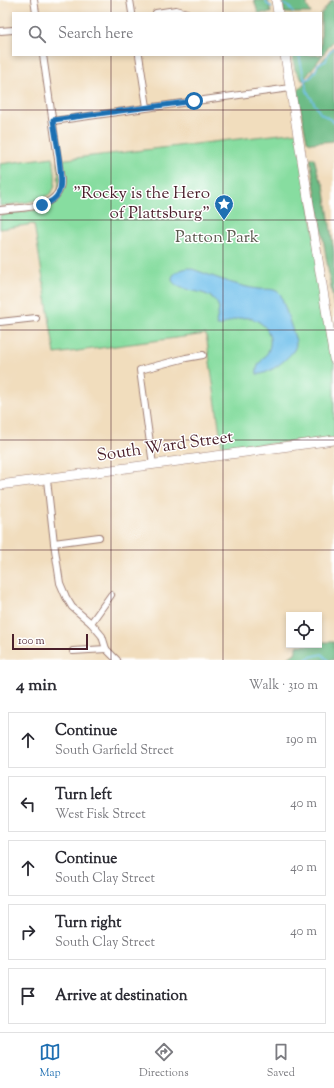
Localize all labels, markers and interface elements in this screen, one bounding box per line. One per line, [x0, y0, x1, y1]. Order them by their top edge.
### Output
search box [12, 12, 322, 56]
icon: search [26, 23, 48, 45]
text: Search here [58, 24, 133, 45]
route start [185, 92, 203, 110]
place label: "Rocky is the Hero of Plattsburg" [73, 182, 210, 226]
place icon: "Rocky is the Hero of Plattsburg" [213, 193, 235, 221]
route end [33, 196, 51, 214]
park label: Patton Park [175, 226, 259, 250]
street label: South Ward Street [95, 426, 235, 468]
map controls [286, 612, 322, 648]
button: locate [286, 612, 322, 648]
scale bar [12, 632, 88, 651]
text: 100 m [18, 633, 45, 649]
text: 4 min [16, 674, 57, 698]
text: Walk · 310 m [249, 677, 318, 695]
text: Continue [55, 721, 117, 742]
icon: ahead [17, 729, 39, 751]
text: 190 m [286, 731, 317, 749]
text: South Garfield Street [55, 742, 174, 760]
text: Turn left [55, 785, 112, 806]
icon: left [17, 793, 39, 815]
text: 40 m [290, 795, 317, 813]
text: West Fisk Street [55, 806, 146, 824]
text: Continue [55, 849, 117, 870]
icon: ahead [17, 857, 39, 879]
text: 40 m [290, 859, 317, 877]
text: South Clay Street [55, 870, 155, 888]
text: Turn right [55, 913, 121, 934]
icon: right [17, 921, 39, 943]
text: 40 m [290, 923, 317, 941]
text: South Clay Street [55, 934, 155, 952]
icon: arrive [17, 985, 39, 1007]
text: Arrive at destination [55, 986, 188, 1007]
tab: Map [39, 1041, 61, 1081]
tab: Directions [139, 1041, 189, 1081]
tab: Saved [267, 1041, 295, 1081]

